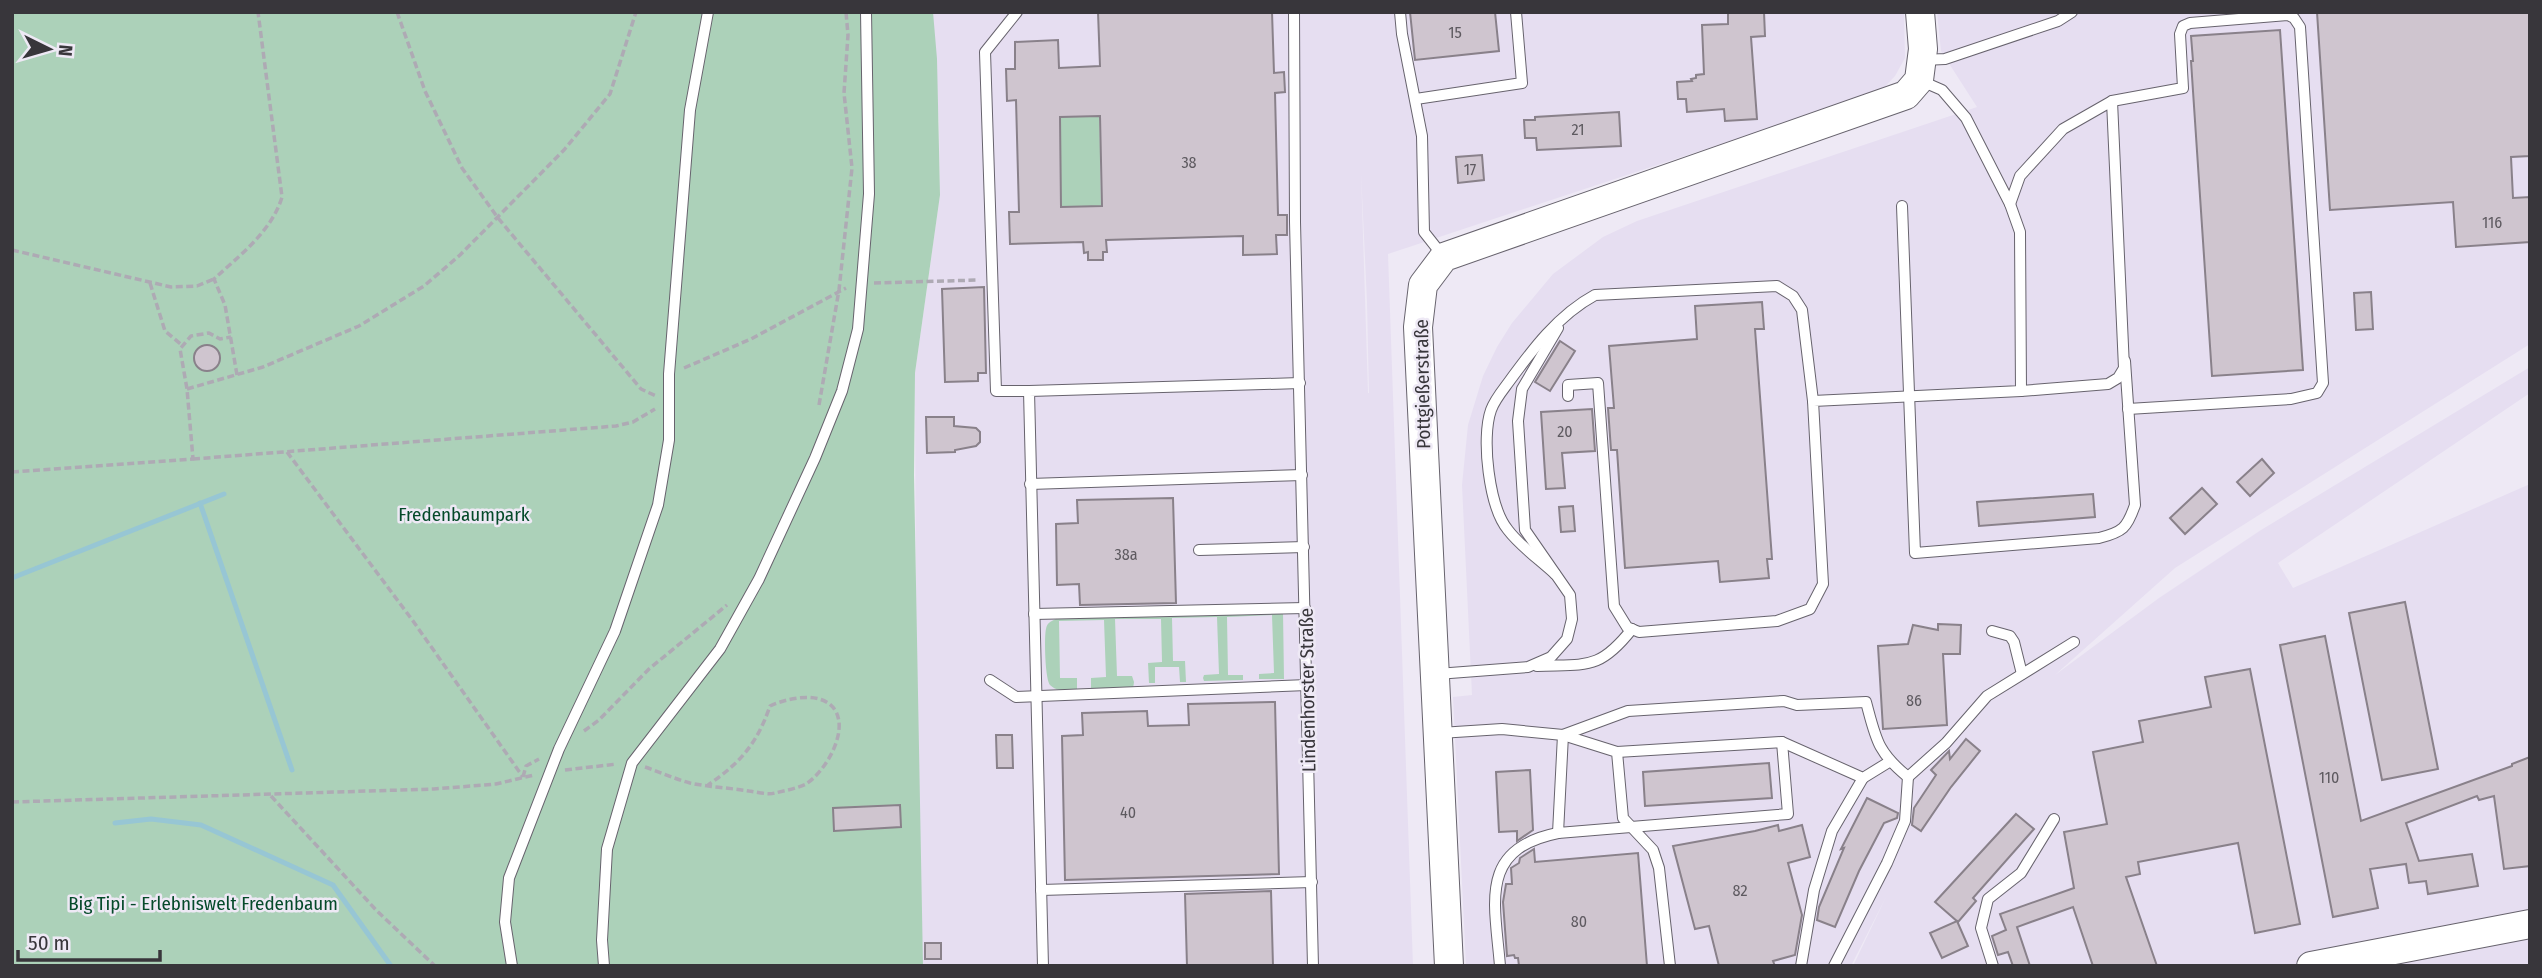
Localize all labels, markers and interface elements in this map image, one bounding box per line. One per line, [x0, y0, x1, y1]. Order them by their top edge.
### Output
north arrow [14, 14, 84, 84]
house number: 15 [1448, 23, 1462, 42]
text: N [53, 44, 77, 57]
house number: 21 [1572, 120, 1584, 139]
house number: 38 [1181, 153, 1197, 172]
house number: 17 [1464, 160, 1477, 179]
house number: 116 [2482, 213, 2502, 232]
street label: Pottgießerstraße [1410, 319, 1435, 449]
house number: 20 [1557, 422, 1573, 441]
park label: Fredenbaumpark [398, 503, 530, 526]
house number: 38a [1114, 545, 1138, 564]
street label: Lindenhorster Straße [1295, 608, 1320, 772]
house number: 86 [1906, 691, 1922, 710]
house number: 110 [2319, 768, 2339, 787]
house number: 40 [1120, 803, 1136, 822]
house number: 82 [1733, 881, 1747, 900]
park label: Big Tipi - Erlebniswelt Fredenbaum [68, 892, 338, 915]
house number: 80 [1571, 912, 1587, 931]
scale bar [18, 918, 159, 962]
text: 50 m [28, 930, 70, 956]

